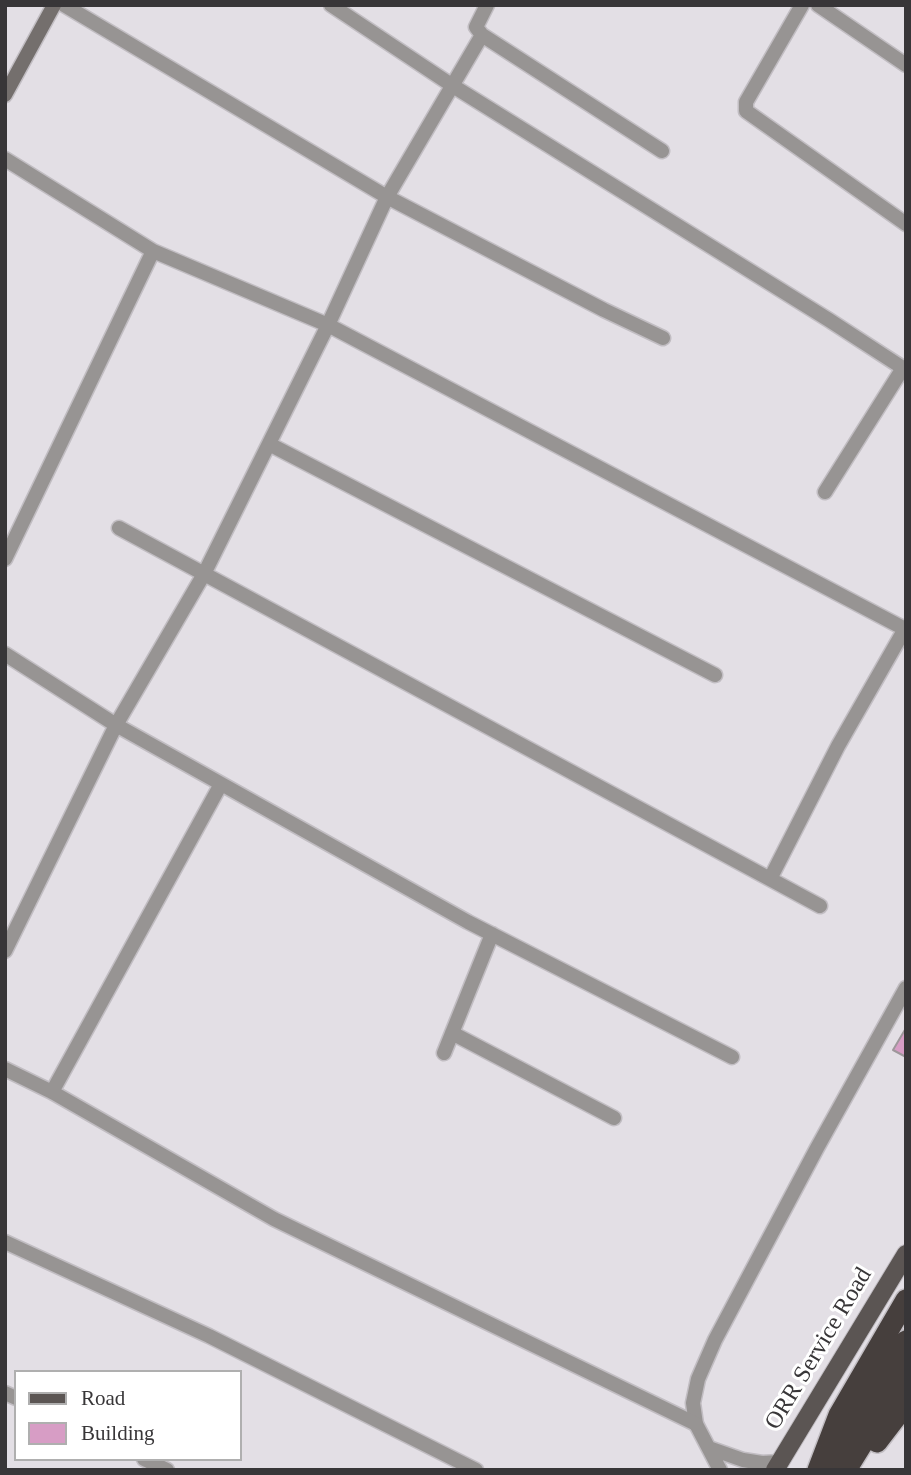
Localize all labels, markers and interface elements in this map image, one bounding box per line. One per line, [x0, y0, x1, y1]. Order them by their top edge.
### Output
street label: ORR Service Road [759, 1263, 879, 1435]
legend [14, 1370, 242, 1461]
text: Road [81, 1386, 125, 1410]
text: Building [81, 1421, 155, 1445]

